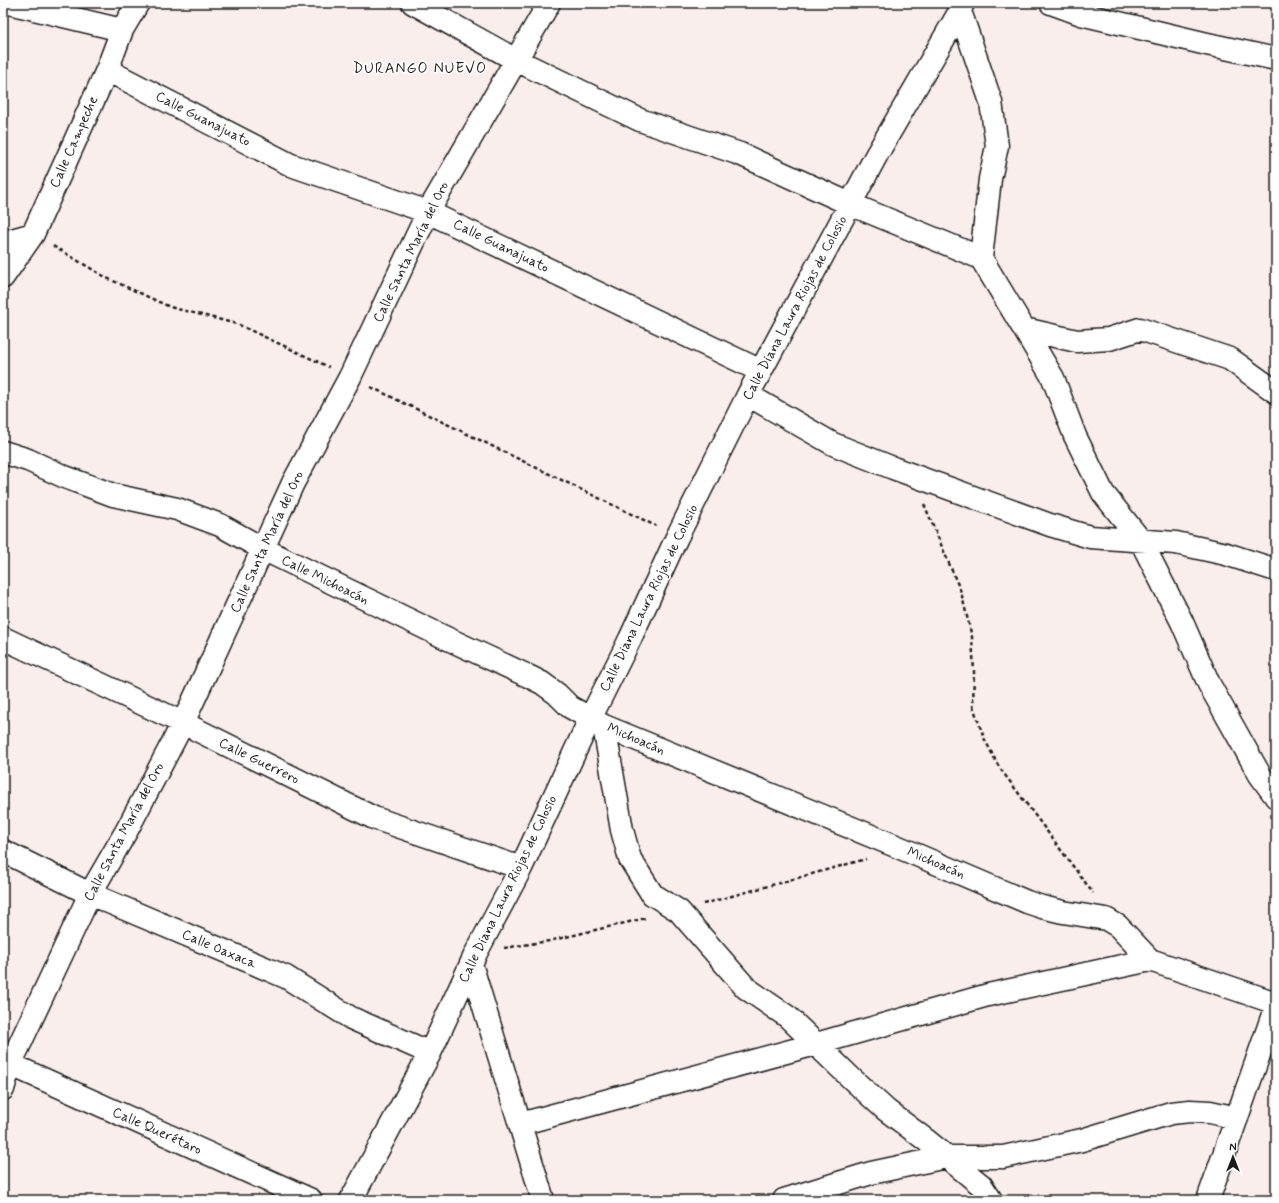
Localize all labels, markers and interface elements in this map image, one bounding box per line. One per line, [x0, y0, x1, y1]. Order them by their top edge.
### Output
district label: DURANGO NUEVO [353, 59, 487, 79]
street label: Calle Guanajuato [152, 87, 254, 151]
street label: Calle Campeche [46, 93, 102, 191]
street label: Calle Santa María del Oro [369, 179, 453, 325]
street label: Calle Diana Laura Riojas de Colosio [739, 213, 851, 403]
street label: Calle Guanajuato [450, 215, 552, 277]
street label: Calle Santa María del Oro [226, 468, 308, 616]
street label: Calle Diana Laura Riojas de Colosio [596, 501, 702, 695]
street label: Calle Michoacán [278, 551, 372, 609]
street label: Michoacán [604, 719, 668, 759]
street label: Calle Guerrero [216, 734, 302, 788]
street label: Calle Santa María del Oro [80, 760, 168, 904]
street label: Calle Diana Laura Riojas de Colosio [455, 792, 561, 986]
street label: Michoacán [904, 843, 968, 883]
street label: Calle Oaxaca [179, 925, 260, 973]
street label: Calle Querétaro [109, 1103, 205, 1159]
north arrow [1213, 1137, 1253, 1177]
text: N [1229, 1141, 1237, 1155]

